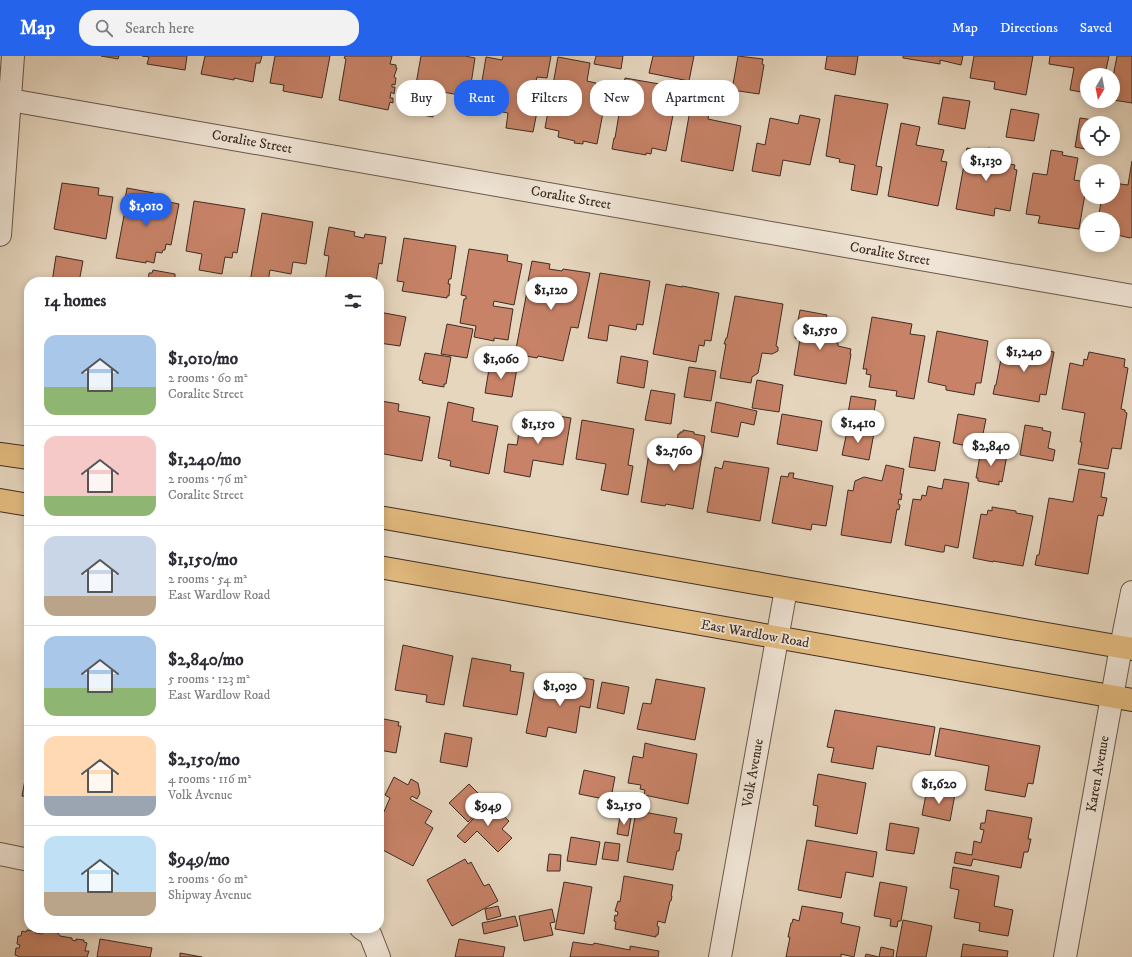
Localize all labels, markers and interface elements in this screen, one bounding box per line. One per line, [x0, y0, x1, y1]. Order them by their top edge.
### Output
search box [79, 10, 359, 46]
text: Map [20, 17, 55, 40]
icon: search [93, 17, 115, 39]
text: Search here [125, 19, 194, 38]
text: Map [952, 19, 978, 37]
text: Directions [1000, 19, 1058, 37]
text: Saved [1080, 19, 1112, 37]
north arrow [1080, 68, 1120, 108]
map controls [1080, 68, 1120, 252]
chip: Buy [396, 80, 446, 116]
chip: Rent [454, 80, 509, 116]
chip: Filters [517, 80, 582, 116]
chip: New [590, 80, 644, 116]
chip: Apartment [652, 80, 739, 116]
button: locate [1080, 116, 1120, 156]
street label: Coralite Street [210, 126, 294, 158]
pin: $1,130 [953, 148, 1019, 182]
text: $1,130 [970, 153, 1002, 169]
button: + [1080, 164, 1120, 204]
street label: Coralite Street [529, 182, 613, 214]
pin: $1,010 [113, 193, 179, 227]
text: $1,010 [129, 198, 163, 214]
button: − [1080, 212, 1120, 252]
street label: Coralite Street [848, 238, 932, 270]
pin: $1,120 [518, 277, 584, 311]
text: $1,120 [534, 282, 568, 298]
text: 14 homes [44, 290, 106, 312]
icon: filters [342, 290, 364, 312]
pin: $1,550 [787, 317, 853, 351]
text: $1,550 [802, 322, 838, 338]
pin: $1,240 [991, 339, 1057, 373]
text: $1,240 [1006, 344, 1042, 360]
pin: $1,060 [468, 346, 534, 380]
text: $1,010/mo [168, 348, 238, 370]
icon: home [76, 351, 124, 399]
text: $1,060 [483, 351, 519, 367]
text: 2 rooms · 60 m² [168, 370, 248, 386]
text: Coralite Street [168, 386, 244, 402]
pin: $1,410 [825, 410, 891, 444]
pin: $1,150 [505, 411, 571, 445]
text: $1,410 [841, 415, 875, 431]
text: $1,150 [521, 416, 555, 432]
pin: $2,840 [958, 433, 1024, 467]
pin: $2,760 [641, 438, 707, 472]
text: $2,840 [972, 438, 1010, 454]
text: $2,760 [656, 443, 692, 459]
text: $1,240/mo [168, 449, 241, 471]
icon: home [76, 452, 124, 500]
text: 2 rooms · 76 m² [168, 471, 247, 487]
text: Coralite Street [168, 487, 244, 503]
text: $1,150/mo [168, 549, 237, 571]
icon: home [76, 552, 124, 600]
text: 2 rooms · 54 m² [168, 571, 247, 587]
text: East Wardlow Road [168, 587, 270, 603]
street label: East Wardlow Road [699, 616, 811, 652]
text: $2,840/mo [168, 649, 243, 671]
icon: home [76, 652, 124, 700]
text: 5 rooms · 123 m² [168, 671, 250, 687]
pin: $1,030 [527, 673, 593, 707]
text: $1,030 [543, 678, 577, 694]
text: East Wardlow Road [168, 687, 270, 703]
street label: Karen Avenue [1082, 734, 1114, 814]
street label: Volk Avenue [738, 737, 768, 810]
text: $2,150/mo [168, 749, 240, 771]
icon: home [76, 752, 124, 800]
text: 4 rooms · 116 m² [168, 771, 251, 787]
pin: $1,620 [906, 771, 972, 805]
text: $1,620 [921, 776, 957, 792]
text: Volk Avenue [168, 787, 232, 803]
pin: $2,150 [591, 792, 657, 826]
pin: $949 [464, 793, 512, 827]
text: $2,150 [606, 797, 642, 813]
text: $949 [474, 798, 502, 814]
text: $949/mo [168, 849, 230, 871]
icon: home [76, 852, 124, 900]
text: 2 rooms · 60 m² [168, 871, 248, 887]
text: Shipway Avenue [168, 887, 252, 903]

